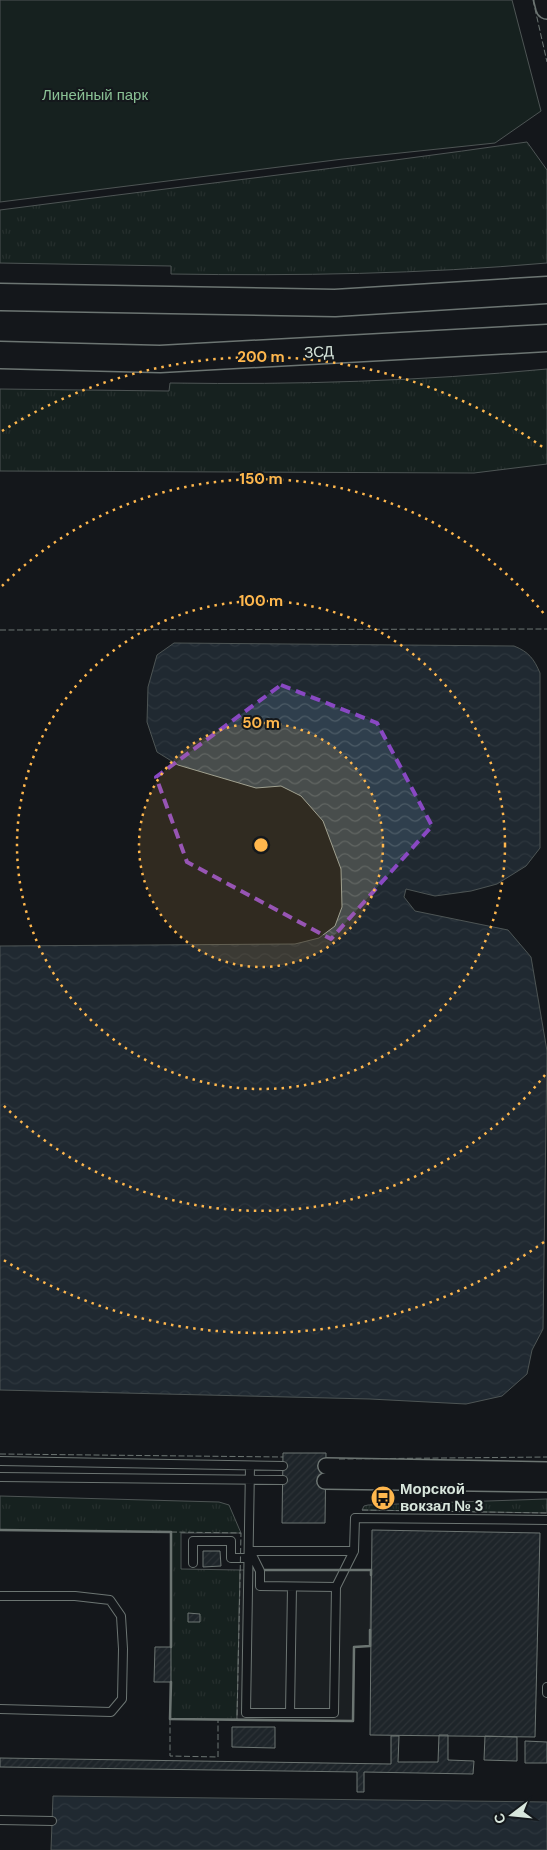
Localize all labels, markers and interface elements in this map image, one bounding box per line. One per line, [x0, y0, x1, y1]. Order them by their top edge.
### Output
park label: Линейный парк [42, 85, 148, 105]
street label: ЗСД [304, 341, 334, 363]
text: 200 m [237, 347, 285, 367]
text: 150 m [240, 469, 283, 489]
text: 100 m [239, 591, 283, 611]
text: 50 m [242, 713, 280, 733]
centre of rings [252, 836, 270, 854]
place label: Морской вокзал № 3 [400, 1479, 484, 1516]
bus stop icon: Морской вокзал № 3 [370, 1485, 396, 1511]
north arrow [487, 1790, 537, 1840]
text: С [489, 1811, 510, 1826]

